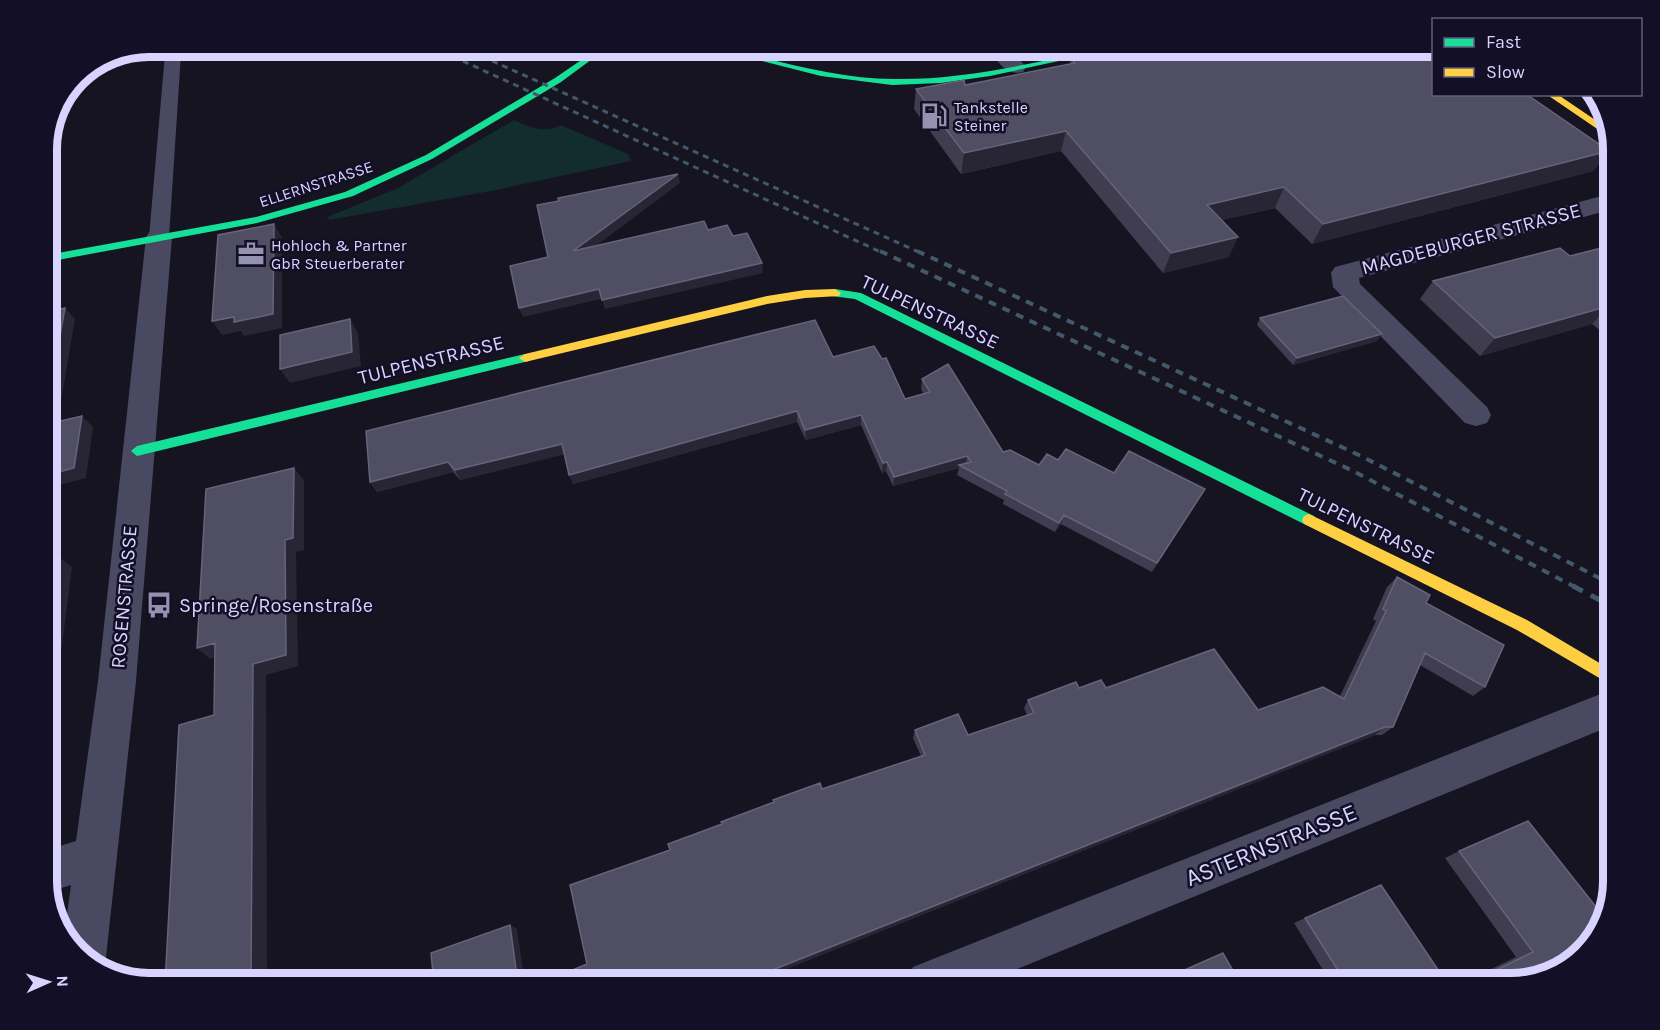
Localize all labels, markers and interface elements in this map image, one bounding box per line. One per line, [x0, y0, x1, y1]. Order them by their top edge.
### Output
legend [1432, 18, 1642, 96]
text: Fast [1486, 31, 1521, 53]
text: Slow [1486, 61, 1525, 83]
place label: Tankstelle Steiner [954, 98, 1028, 135]
fuel station icon: Tankstelle Steiner [919, 101, 949, 131]
street label: ELLERNSTRASSE [257, 157, 375, 211]
street label: MAGDEBURGER STRASSE [1359, 199, 1583, 279]
place label: Hohloch & Partner GbR Steuerberater [271, 236, 407, 273]
office icon: Hohloch & Partner GbR Steuerberater [236, 239, 266, 269]
street label: TULPENSTRASSE [857, 270, 1003, 354]
street label: TULPENSTRASSE [356, 331, 506, 389]
street label: TULPENSTRASSE [1294, 483, 1438, 569]
street label: ROSENSTRASSE [106, 525, 142, 669]
bus stop icon: Springe/Rosenstraße [144, 590, 174, 620]
place label: Springe/Rosenstraße [179, 594, 373, 617]
street label: ASTERNSTRASSE [1181, 798, 1361, 892]
north arrow [18, 952, 78, 1012]
text: N [53, 975, 72, 987]

